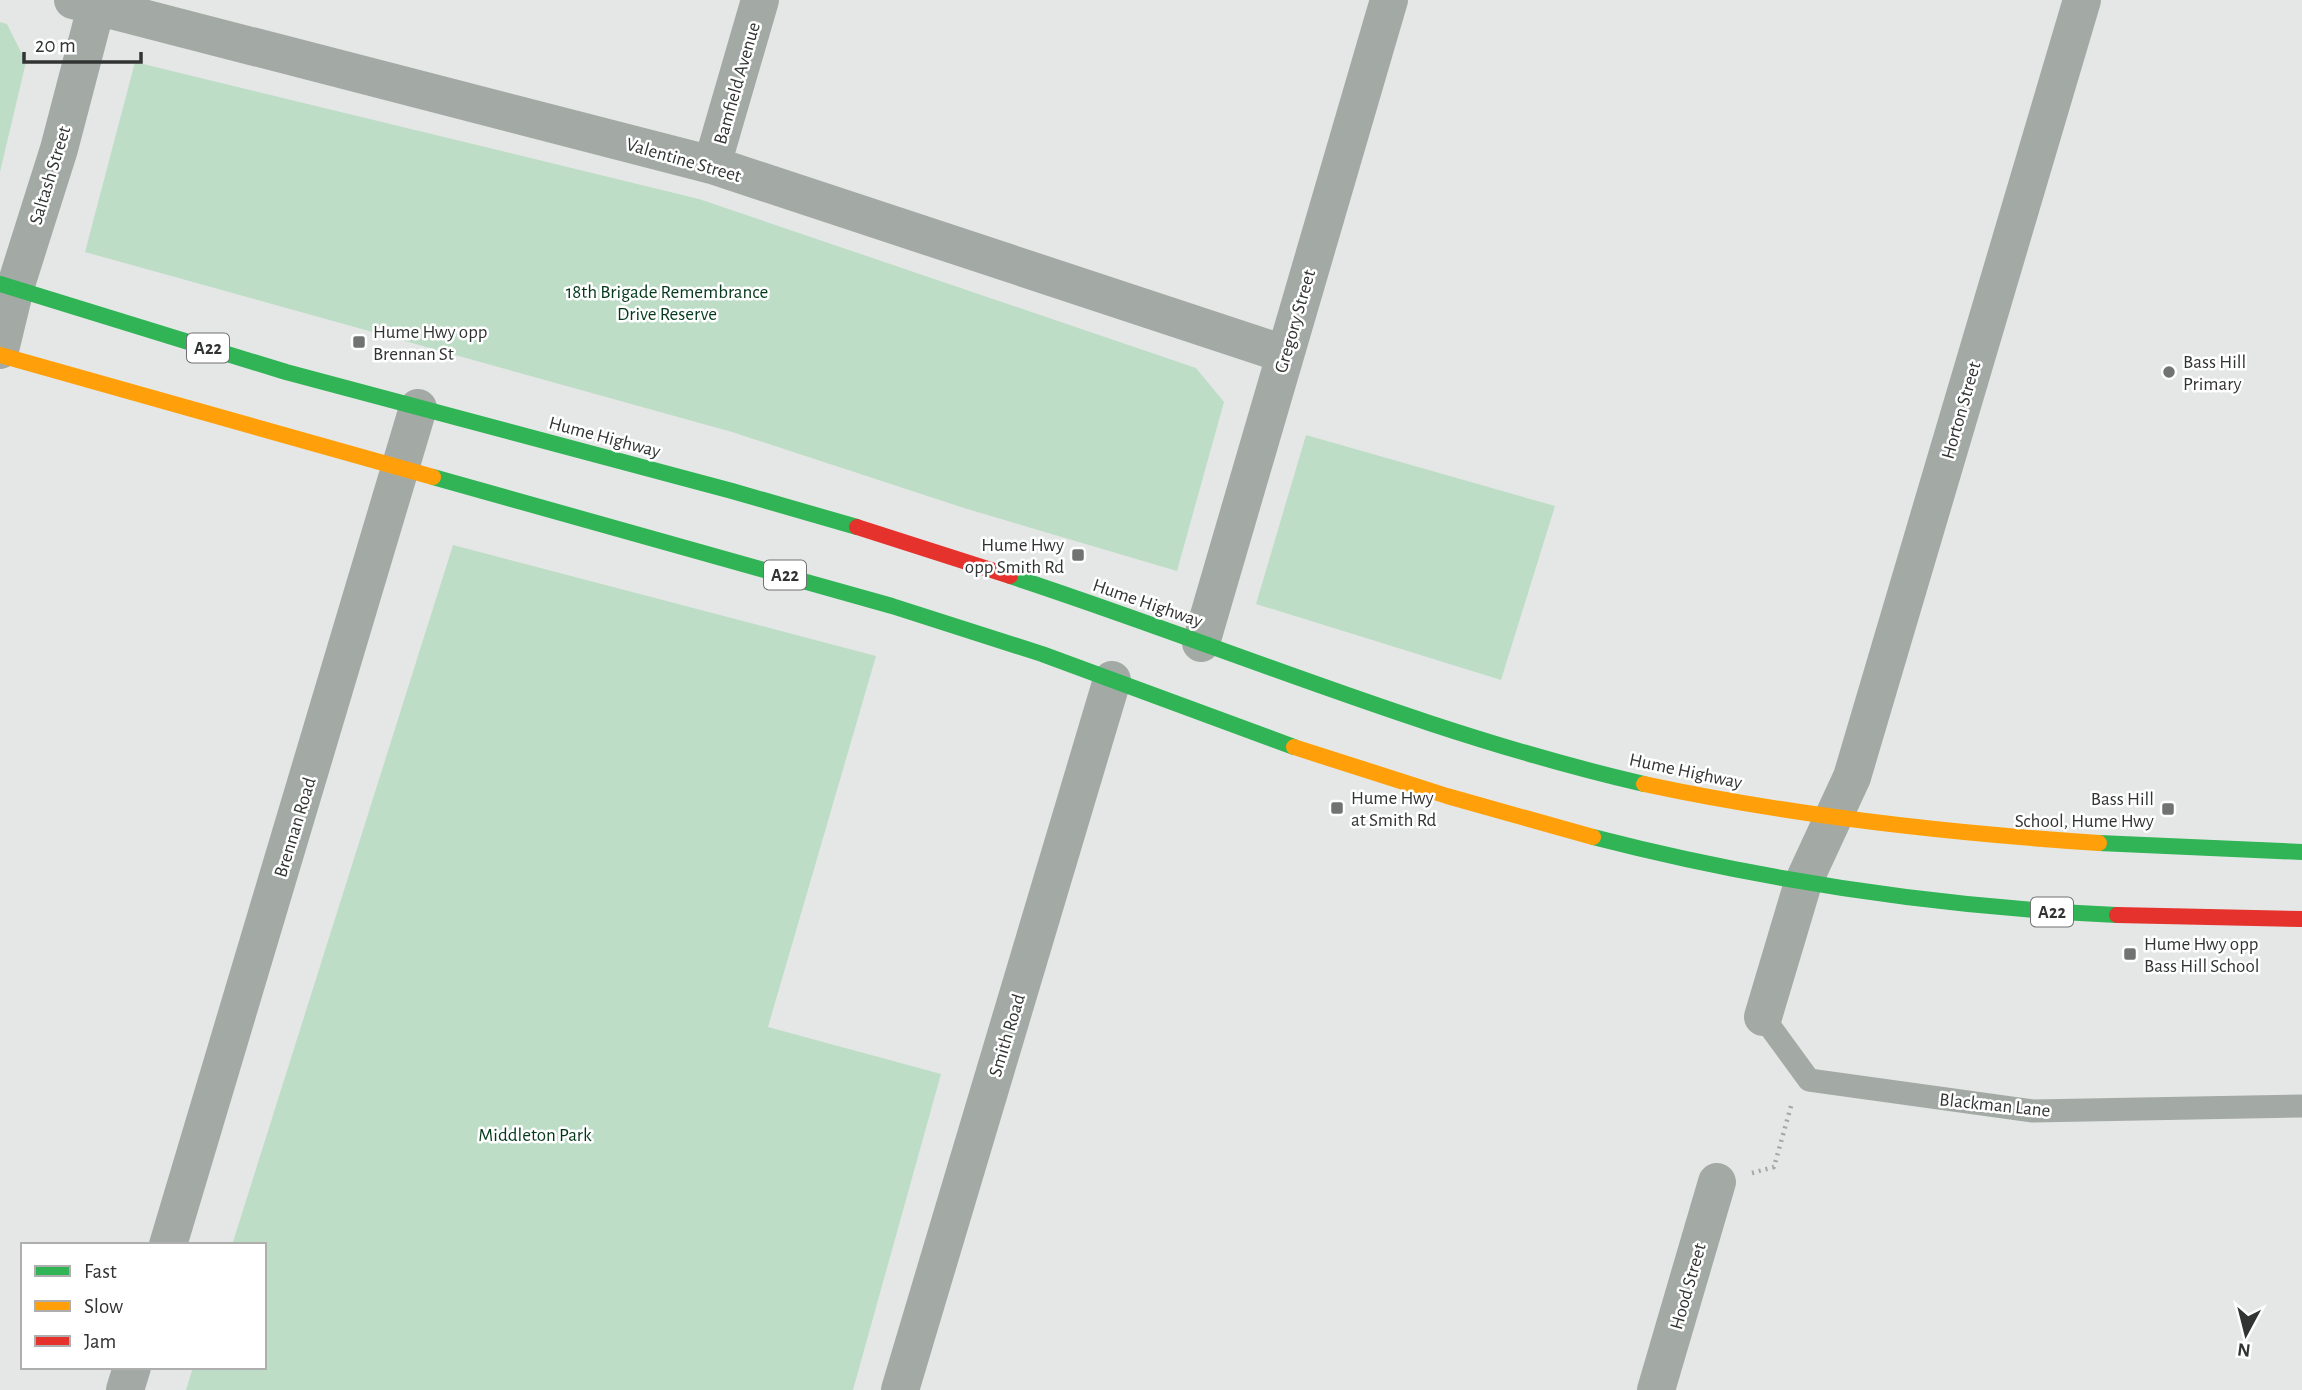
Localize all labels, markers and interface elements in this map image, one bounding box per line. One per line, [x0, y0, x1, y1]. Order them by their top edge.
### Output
street label: Bamfield Avenue [711, 20, 764, 147]
scale bar [24, 21, 142, 65]
text: 20 m [35, 35, 76, 56]
street label: Saltash Street [26, 124, 74, 227]
street label: Valentine Street [624, 135, 743, 186]
street label: Gregory Street [1272, 268, 1319, 375]
park label: 18th Brigade Remembrance Drive Reserve [566, 283, 768, 324]
place label: Hume Hwy opp Brennan St [373, 323, 488, 364]
road number: A22 [187, 334, 229, 362]
marker: Hume Hwy opp Brennan St [351, 334, 367, 350]
place label: Bass Hill Primary [2183, 353, 2246, 394]
street label: Horton Street [1938, 359, 1984, 461]
marker: Bass Hill Primary [2161, 364, 2177, 380]
street label: Hume Highway [547, 413, 663, 461]
place label: Hume Hwy opp Smith Rd [965, 536, 1064, 577]
marker: Hume Hwy opp Smith Rd [1070, 547, 1086, 563]
road number: A22 [764, 560, 806, 590]
street label: Hume Highway [1090, 576, 1205, 631]
street label: Hume Highway [1628, 750, 1744, 793]
street label: Brennan Road [271, 775, 320, 880]
place label: Hume Hwy at Smith Rd [1351, 789, 1436, 830]
place label: Bass Hill School, Hume Hwy [2015, 790, 2154, 831]
marker: Hume Hwy at Smith Rd [1329, 800, 1345, 816]
marker: Bass Hill School, Hume Hwy [2160, 801, 2176, 817]
road number: A22 [2031, 897, 2073, 926]
place label: Hume Hwy opp Bass Hill School [2144, 935, 2259, 976]
marker: Hume Hwy opp Bass Hill School [2122, 946, 2138, 962]
street label: Smith Road [986, 992, 1029, 1079]
street label: Blackman Lane [1938, 1090, 2051, 1121]
park label: Middleton Park [478, 1126, 592, 1145]
street label: Hood Street [1667, 1241, 1710, 1332]
legend [21, 1243, 266, 1369]
text: Fast [84, 1261, 117, 1282]
text: Slow [84, 1296, 123, 1317]
north arrow [2211, 1299, 2281, 1369]
text: Jam [84, 1331, 116, 1352]
text: N [2236, 1339, 2252, 1360]

